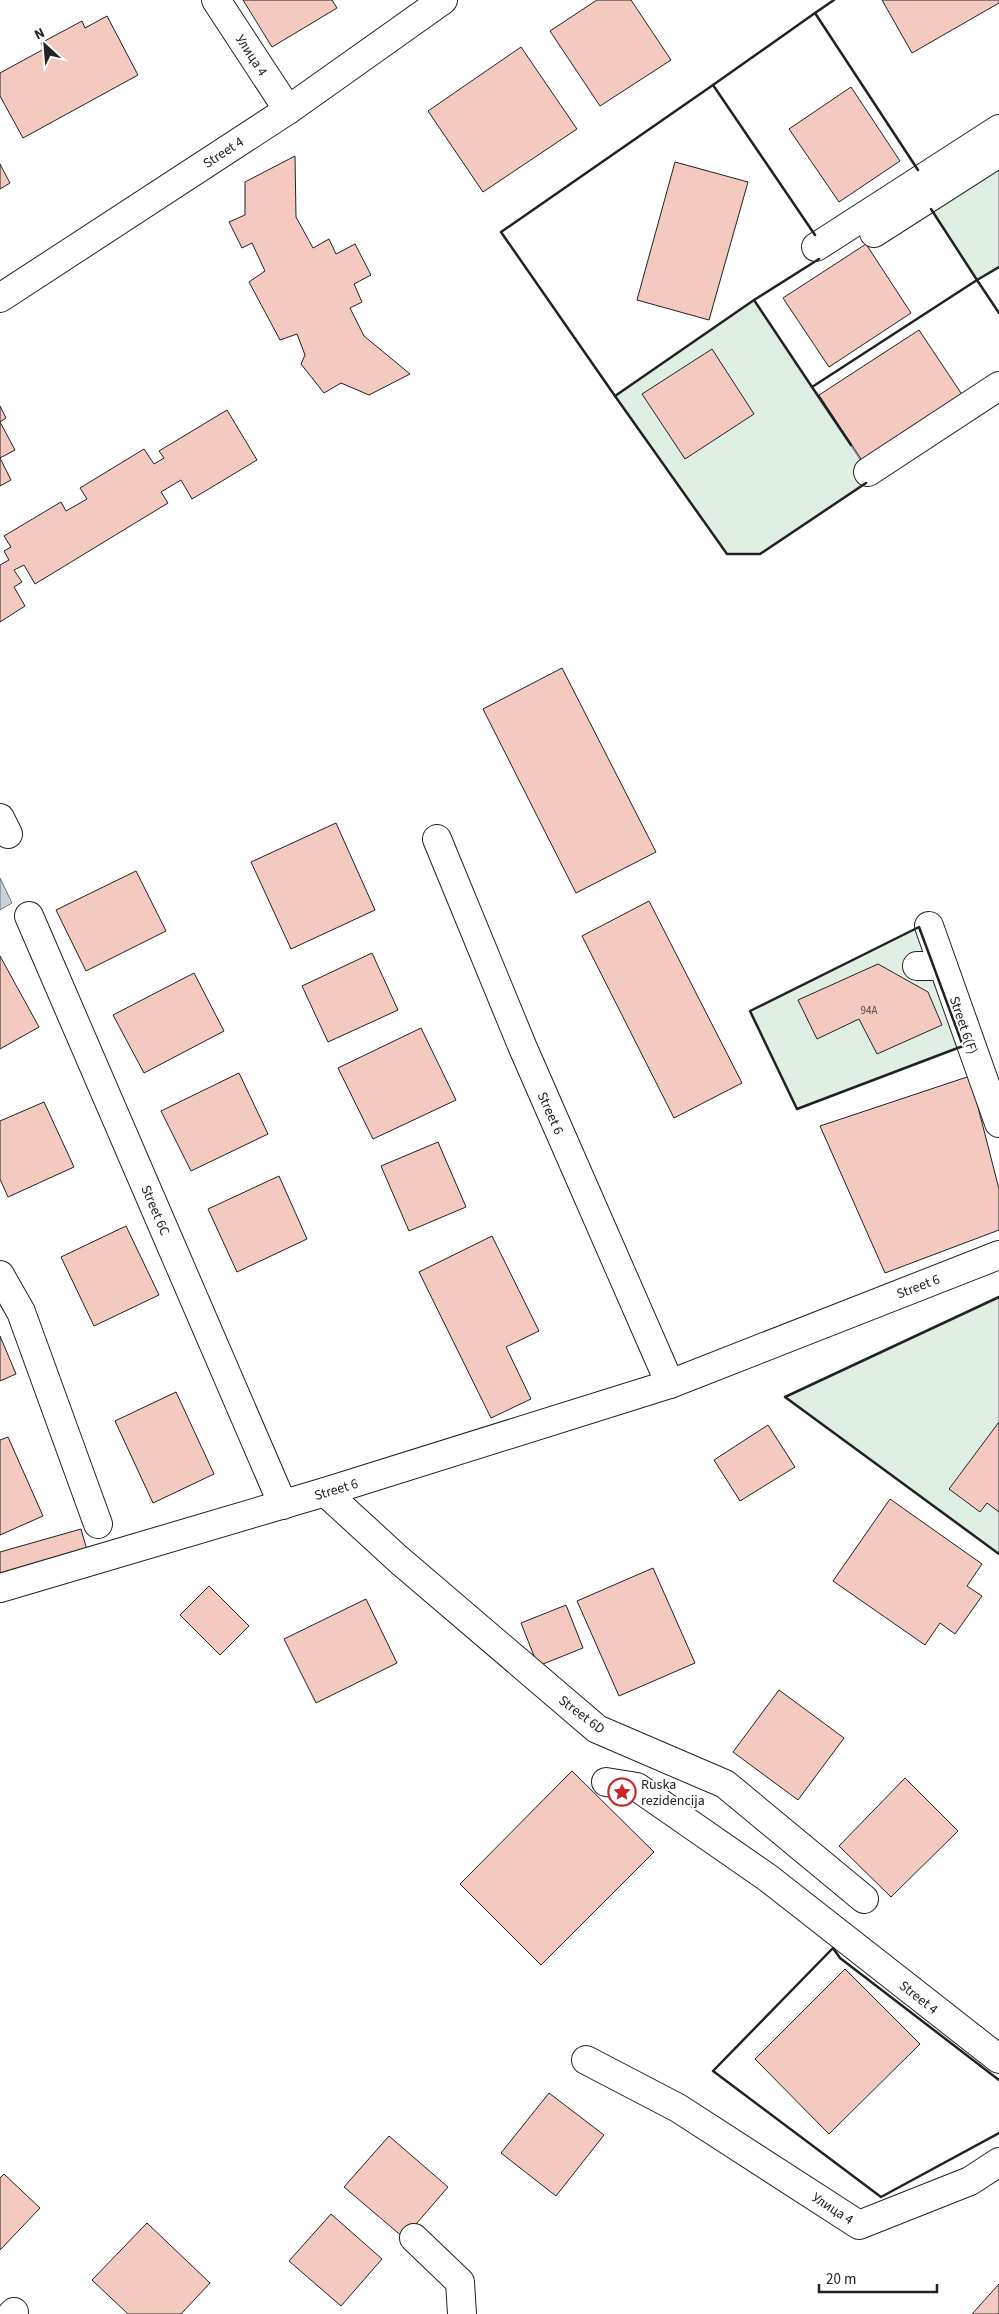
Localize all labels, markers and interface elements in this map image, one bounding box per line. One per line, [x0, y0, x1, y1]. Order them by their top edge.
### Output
north arrow [20, 20, 70, 70]
text: N [31, 23, 48, 45]
street label: Улица 4 [230, 31, 272, 80]
street label: Street 4 [199, 132, 248, 173]
street label: Street 6(F) [944, 994, 982, 1057]
house number: 94A [861, 1003, 877, 1018]
street label: Street 6 [532, 1089, 568, 1138]
street label: Street 6C [136, 1182, 175, 1239]
street label: Street 6 [894, 1270, 943, 1304]
street label: Street 6 [312, 1474, 361, 1506]
street label: Street 6D [554, 1691, 609, 1739]
place label: Ruska rezidencija [641, 1775, 705, 1811]
place icon: Ruska rezidencija [607, 1777, 637, 1807]
street label: Street 4 [895, 1976, 942, 2019]
street label: Улица 4 [808, 2188, 857, 2230]
scale bar [819, 2262, 936, 2294]
text: 20 m [826, 2269, 856, 2290]

